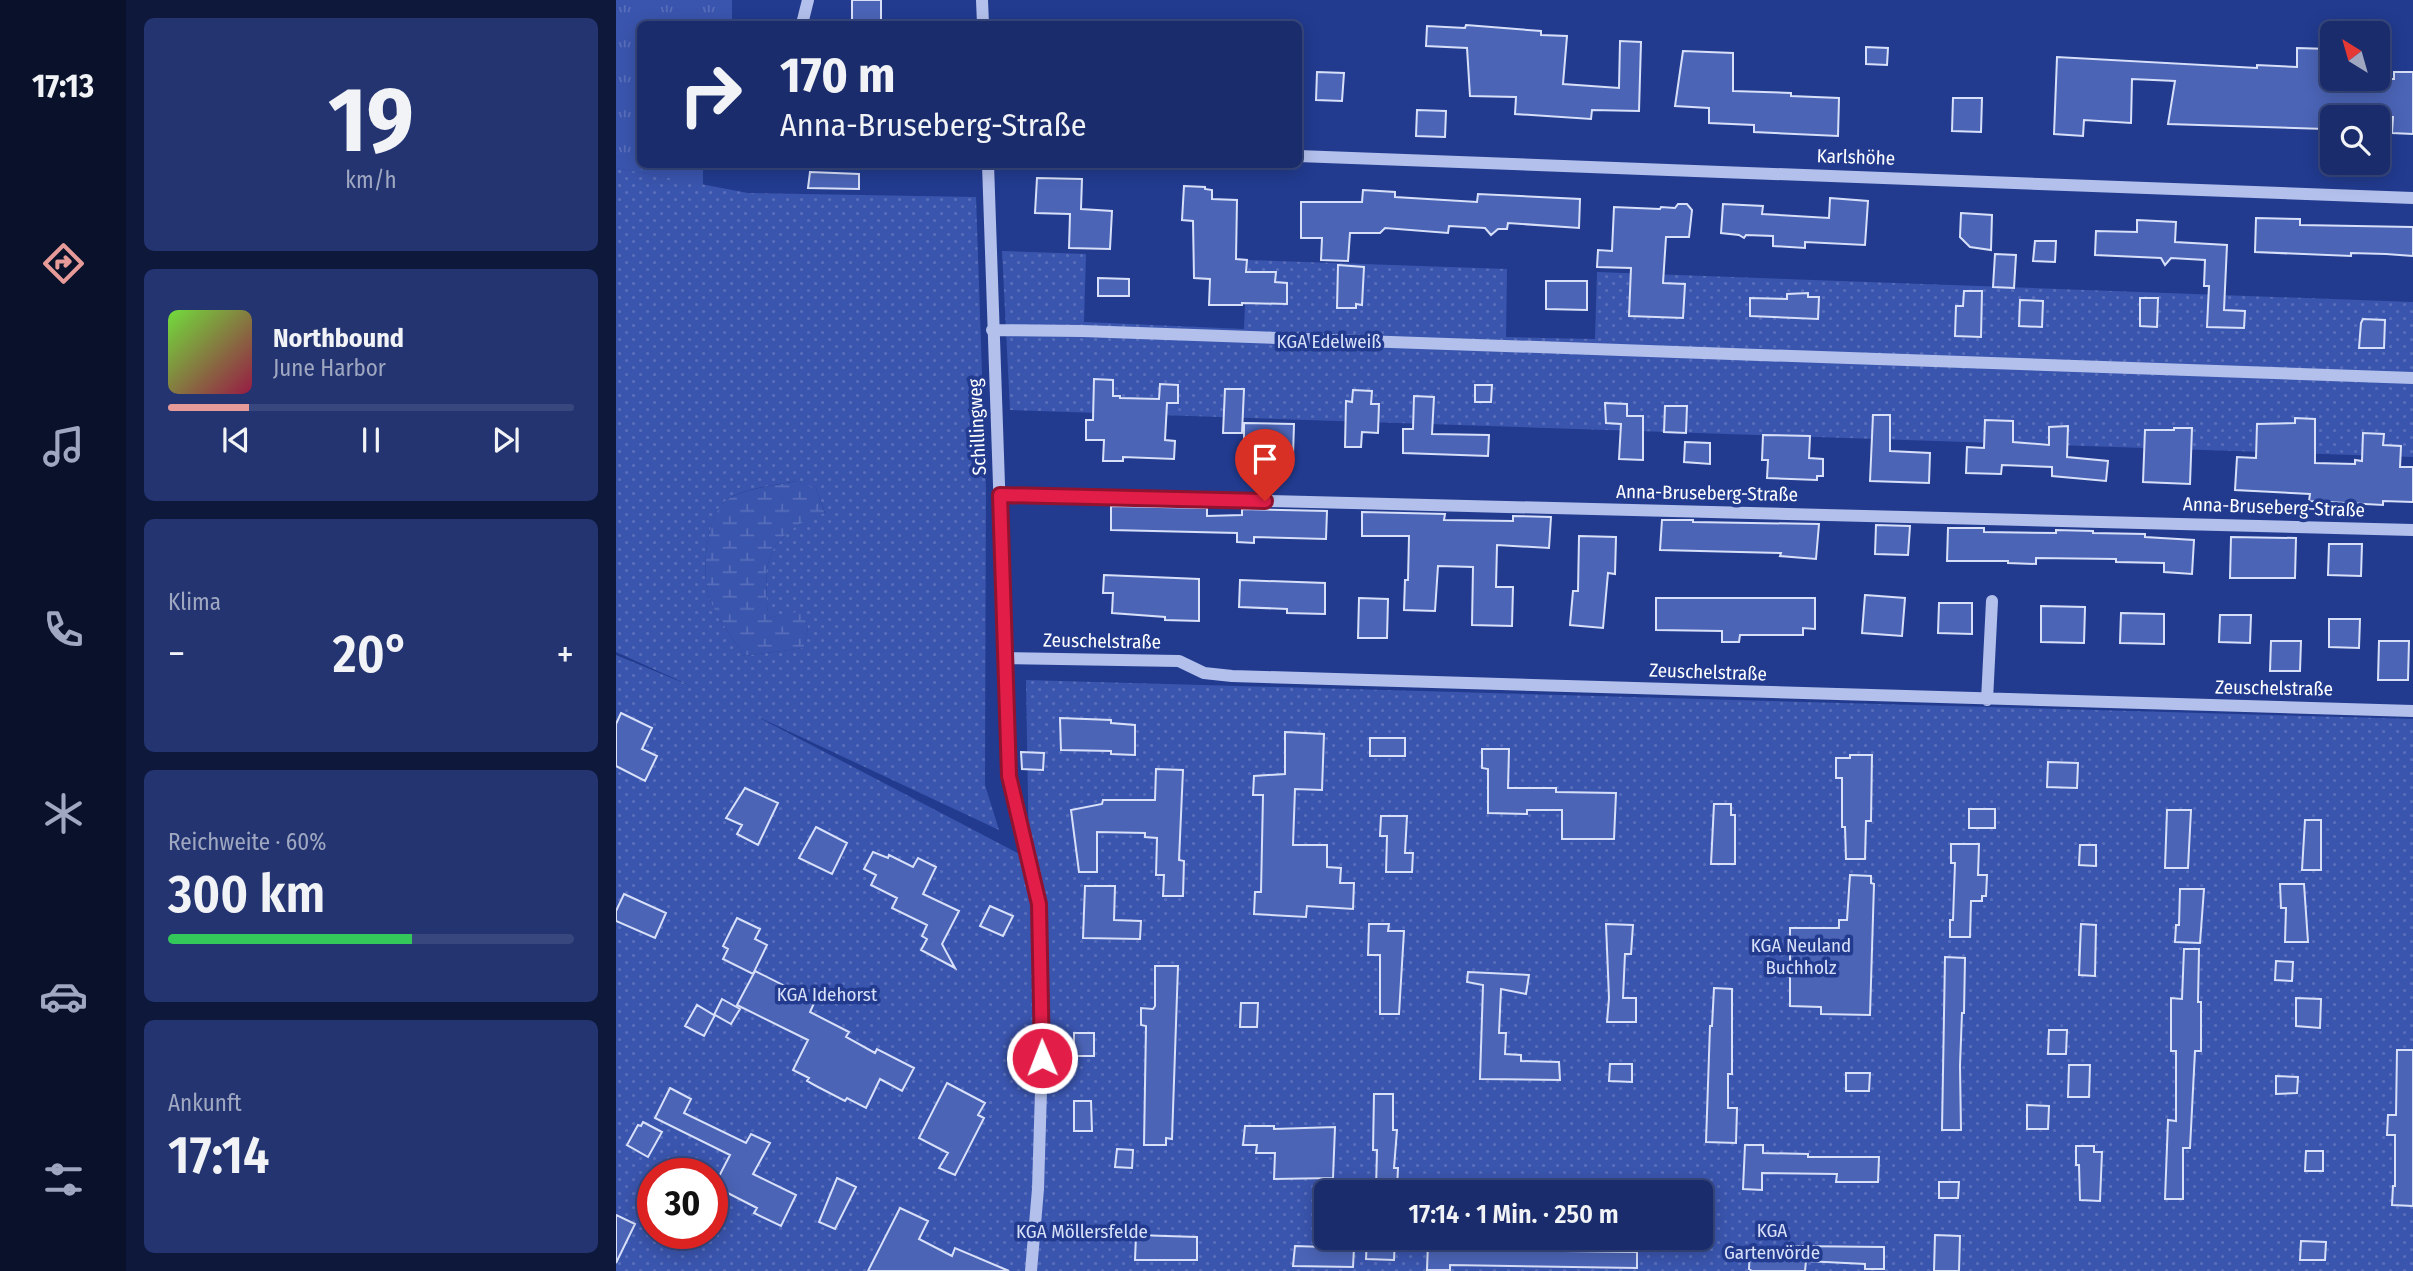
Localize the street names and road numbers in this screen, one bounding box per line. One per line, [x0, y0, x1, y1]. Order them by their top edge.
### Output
street label: Karlshöhe [1816, 144, 1896, 170]
street label: Schillingweg [963, 378, 991, 476]
street label: Anna-Bruseberg-Straße [1616, 480, 1798, 506]
street label: Anna-Bruseberg-Straße [2183, 492, 2365, 522]
street label: Zeuschelstraße [1043, 628, 1161, 654]
street label: Zeuschelstraße [1649, 658, 1767, 686]
street label: Zeuschelstraße [2215, 675, 2333, 701]

